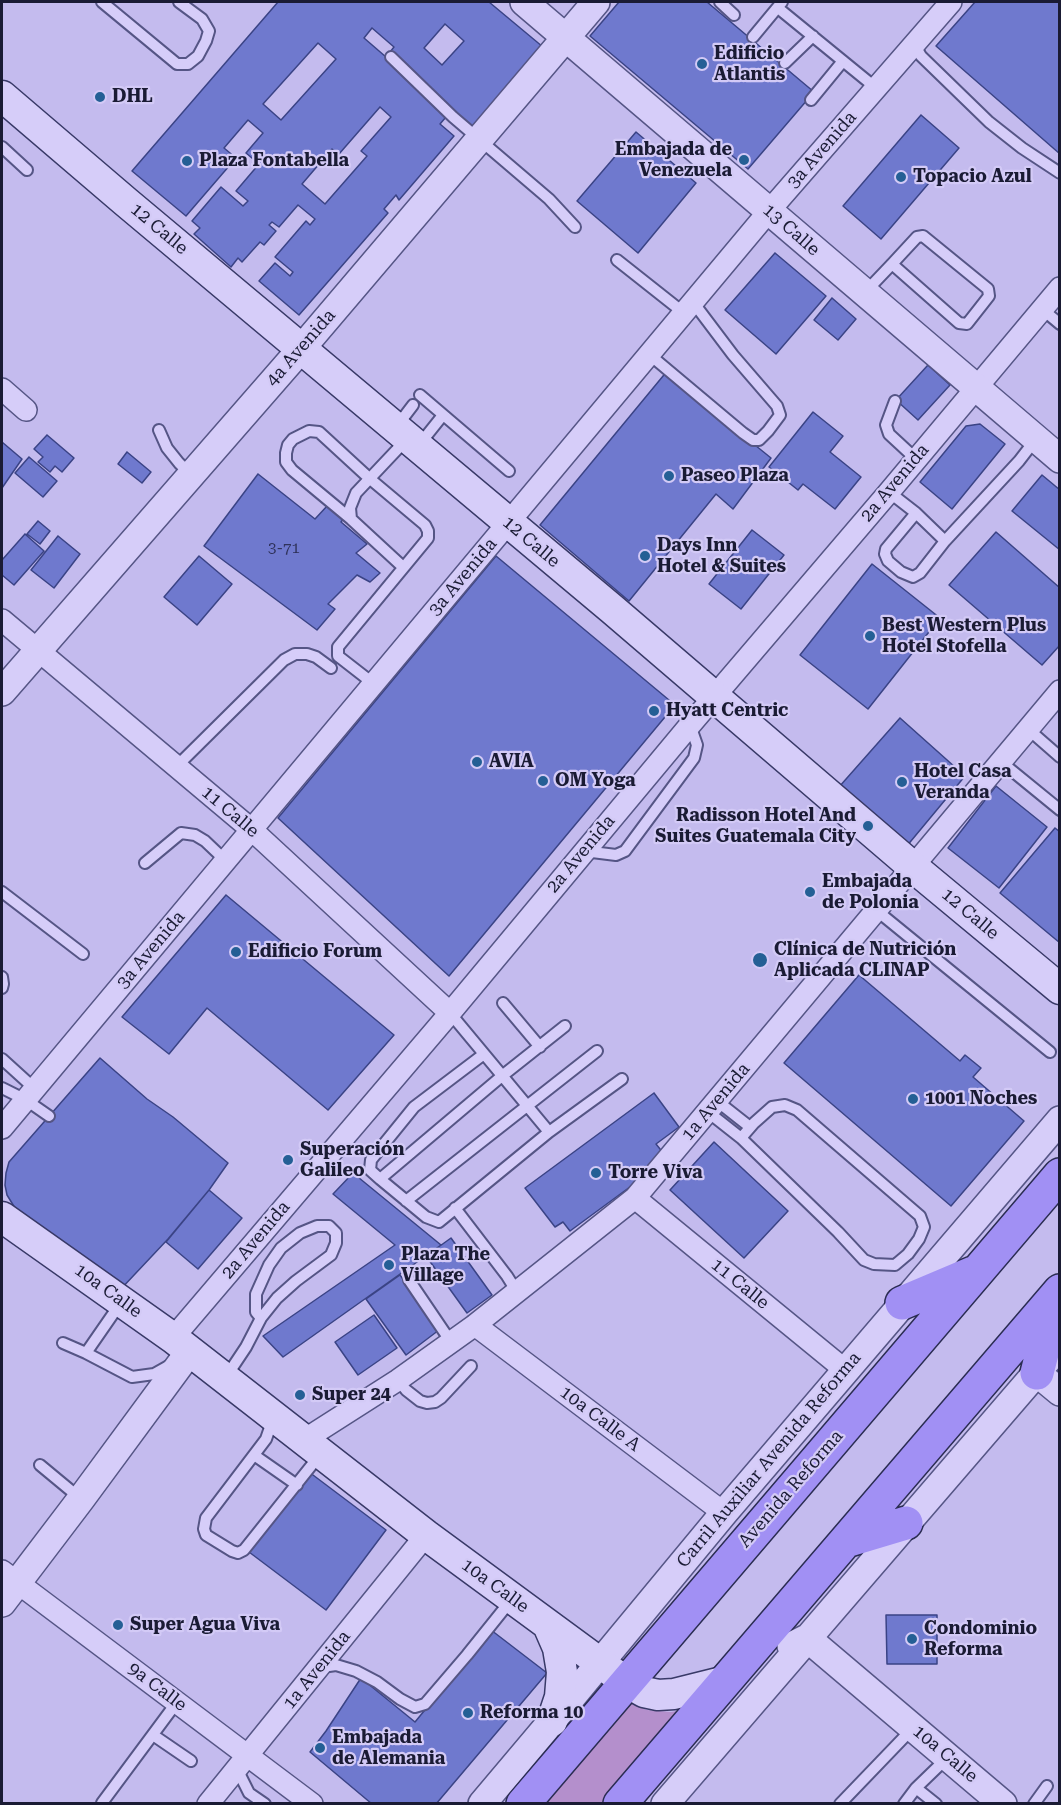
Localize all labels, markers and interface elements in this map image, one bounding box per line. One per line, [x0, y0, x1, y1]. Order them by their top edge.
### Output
place label: Edificio Atlantis [714, 43, 785, 86]
marker: Edificio Atlantis [695, 57, 709, 71]
place label: DHL [112, 86, 153, 108]
marker: DHL [93, 90, 107, 104]
street label: 3a Avenida [783, 107, 861, 193]
place label: Embajada de Venezuela [615, 139, 732, 182]
place label: Plaza Fontabella [199, 150, 349, 172]
marker: Embajada de Venezuela [737, 153, 751, 167]
marker: Plaza Fontabella [180, 154, 194, 168]
place label: Topacio Azul [913, 166, 1032, 188]
marker: Topacio Azul [894, 170, 908, 184]
street label: 12 Calle [126, 199, 192, 259]
street label: 13 Calle [758, 199, 824, 261]
street label: 4a Avenida [262, 305, 340, 391]
street label: 2a Avenida [856, 440, 934, 526]
place label: Paseo Plaza [681, 465, 789, 487]
marker: Paseo Plaza [662, 469, 676, 483]
street label: 12 Calle [498, 512, 564, 572]
street label: 3a Avenida [424, 534, 502, 620]
place label: Days Inn Hotel & Suites [657, 535, 786, 578]
house number: 3-71 [268, 540, 300, 558]
marker: Days Inn Hotel & Suites [638, 549, 652, 563]
place label: Best Western Plus Hotel Stofella [882, 615, 1046, 658]
marker: Best Western Plus Hotel Stofella [863, 629, 877, 643]
place label: Hyatt Centric [666, 700, 788, 722]
marker: Hyatt Centric [647, 704, 661, 718]
place label: AVIA [489, 751, 534, 773]
marker: AVIA [470, 755, 484, 769]
place label: Hotel Casa Veranda [914, 761, 1012, 804]
place label: OM Yoga [555, 770, 636, 792]
marker: OM Yoga [536, 774, 550, 788]
marker: Hotel Casa Veranda [895, 775, 909, 789]
street label: 11 Calle [197, 782, 263, 842]
place label: Radisson Hotel And Suites Guatemala City [655, 805, 856, 848]
street label: 2a Avenida [542, 811, 620, 897]
marker: Radisson Hotel And Suites Guatemala City [861, 819, 875, 833]
place label: Embajada de Polonia [822, 871, 919, 914]
street label: 12 Calle [937, 884, 1003, 944]
marker: Embajada de Polonia [803, 885, 817, 899]
street label: 3a Avenida [112, 907, 190, 993]
place label: Clínica de Nutrición Aplicada CLINAP [774, 939, 956, 982]
place label: Edificio Forum [248, 941, 382, 963]
marker: Edificio Forum [229, 945, 243, 959]
marker: Clínica de Nutrición Aplicada CLINAP [751, 951, 769, 969]
street label: 1a Avenida [677, 1059, 755, 1145]
place label: 1001 Noches [925, 1088, 1037, 1110]
marker: 1001 Noches [906, 1092, 920, 1106]
place label: Superación Galileo [300, 1139, 405, 1182]
marker: Superación Galileo [281, 1153, 295, 1167]
place label: Torre Viva [608, 1162, 703, 1184]
marker: Torre Viva [589, 1166, 603, 1180]
street label: 2a Avenida [217, 1197, 295, 1283]
place label: Plaza The Village [401, 1244, 490, 1286]
street label: 11 Calle [707, 1254, 773, 1314]
marker: Plaza The Village [382, 1258, 396, 1272]
street label: 10a Calle [70, 1259, 146, 1323]
street label: Carril Auxiliar Avenida Reforma [672, 1348, 866, 1572]
street label: 10a Calle A [555, 1382, 645, 1456]
place label: Super 24 [312, 1384, 391, 1406]
marker: Super 24 [293, 1388, 307, 1402]
street label: Avenida Reforma [734, 1426, 848, 1552]
street label: 10a Calle [457, 1554, 533, 1618]
place label: Super Agua Viva [130, 1614, 280, 1636]
marker: Super Agua Viva [111, 1618, 125, 1632]
place label: Condominio Reforma [924, 1618, 1037, 1660]
street label: 1a Avenida [279, 1626, 355, 1714]
marker: Condominio Reforma [905, 1632, 919, 1646]
street label: 9a Calle [123, 1658, 191, 1716]
place label: Reforma 10 [480, 1702, 583, 1724]
marker: Reforma 10 [461, 1706, 475, 1720]
street label: 10a Calle [908, 1721, 982, 1787]
place label: Embajada de Alemania [332, 1727, 445, 1770]
marker: Embajada de Alemania [313, 1741, 327, 1755]

